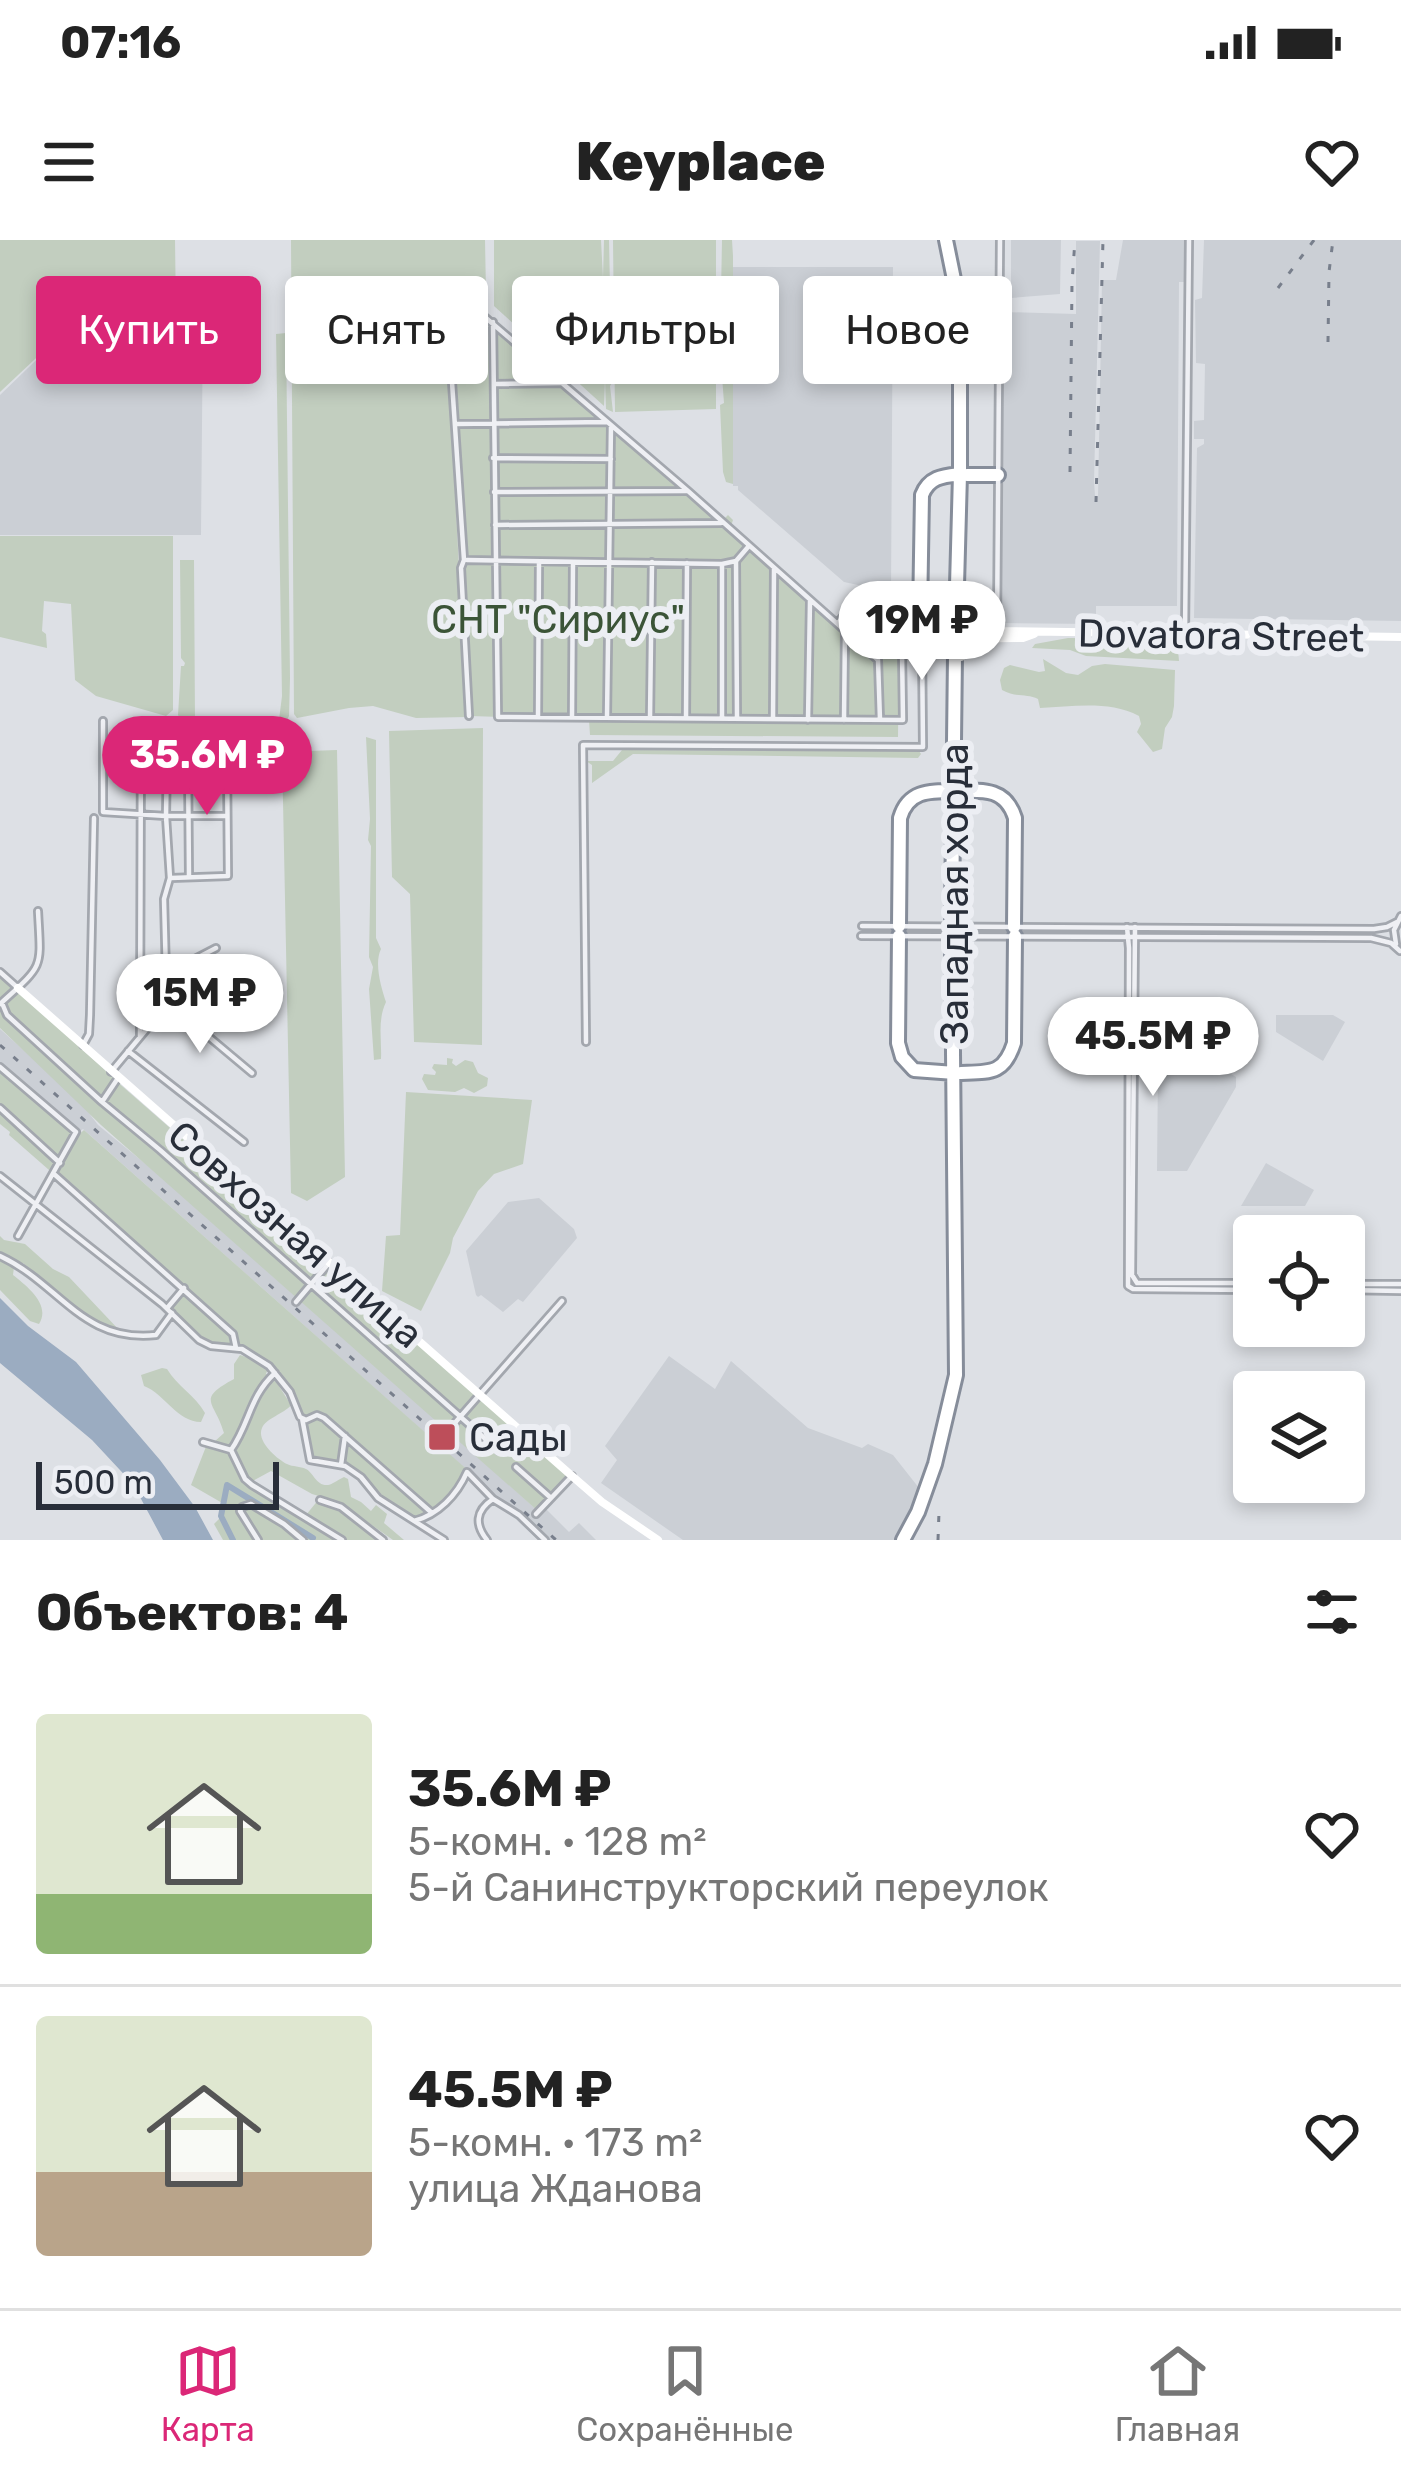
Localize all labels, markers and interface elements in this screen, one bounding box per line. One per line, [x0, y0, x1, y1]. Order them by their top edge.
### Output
text: 07:16 [60, 16, 181, 69]
icon: menu [36, 129, 102, 195]
icon: heart [1299, 129, 1365, 195]
text: Keyplace [575, 130, 826, 194]
chip: Купить [36, 276, 261, 384]
chip: Снять [285, 276, 488, 384]
chip: Фильтры [512, 276, 779, 384]
chip: Новое [803, 276, 1012, 384]
pin: 19M ₽ [838, 581, 1006, 683]
park label: СНТ "Сириус" [431, 597, 685, 643]
text: 19M ₽ [865, 597, 979, 643]
street label: Dovatora Street [1077, 611, 1365, 661]
pin: 35.6M ₽ [96, 716, 318, 818]
text: 35.6M ₽ [129, 732, 285, 778]
street label: Западная хорда [932, 743, 978, 1045]
pin: 15M ₽ [116, 954, 284, 1056]
text: 15M ₽ [143, 970, 257, 1016]
pin: 45.5M ₽ [1042, 997, 1264, 1099]
text: 45.5M ₽ [1075, 1013, 1231, 1059]
street label: Совхозная улица [159, 1112, 432, 1358]
map controls [1233, 1215, 1365, 1503]
button: locate [1233, 1215, 1365, 1347]
button: layers [1233, 1371, 1365, 1503]
place label: Сады [469, 1415, 568, 1461]
marker: Сады [426, 1421, 458, 1453]
scale bar [36, 1456, 279, 1509]
text: 500 m [54, 1463, 153, 1502]
icon: filters [1299, 1579, 1365, 1645]
text: Объектов: 4 [36, 1582, 349, 1643]
text: 35.6M ₽ [408, 1758, 612, 1819]
icon: home [132, 1762, 276, 1906]
icon: heart [1299, 1801, 1365, 1867]
text: 5-комн. · 128 m² [408, 1819, 706, 1865]
text: 5-й Санинструкторский переулок [408, 1865, 1049, 1911]
text: 45.5M ₽ [408, 2059, 613, 2120]
icon: home [132, 2064, 276, 2208]
icon: heart [1299, 2103, 1365, 2169]
text: 5-комн. · 173 m² [408, 2120, 702, 2166]
text: улица Жданова [408, 2166, 703, 2212]
tab: Карта [161, 2338, 255, 2449]
tab: Сохранённые [576, 2338, 793, 2449]
tab: Главная [1115, 2338, 1240, 2449]

